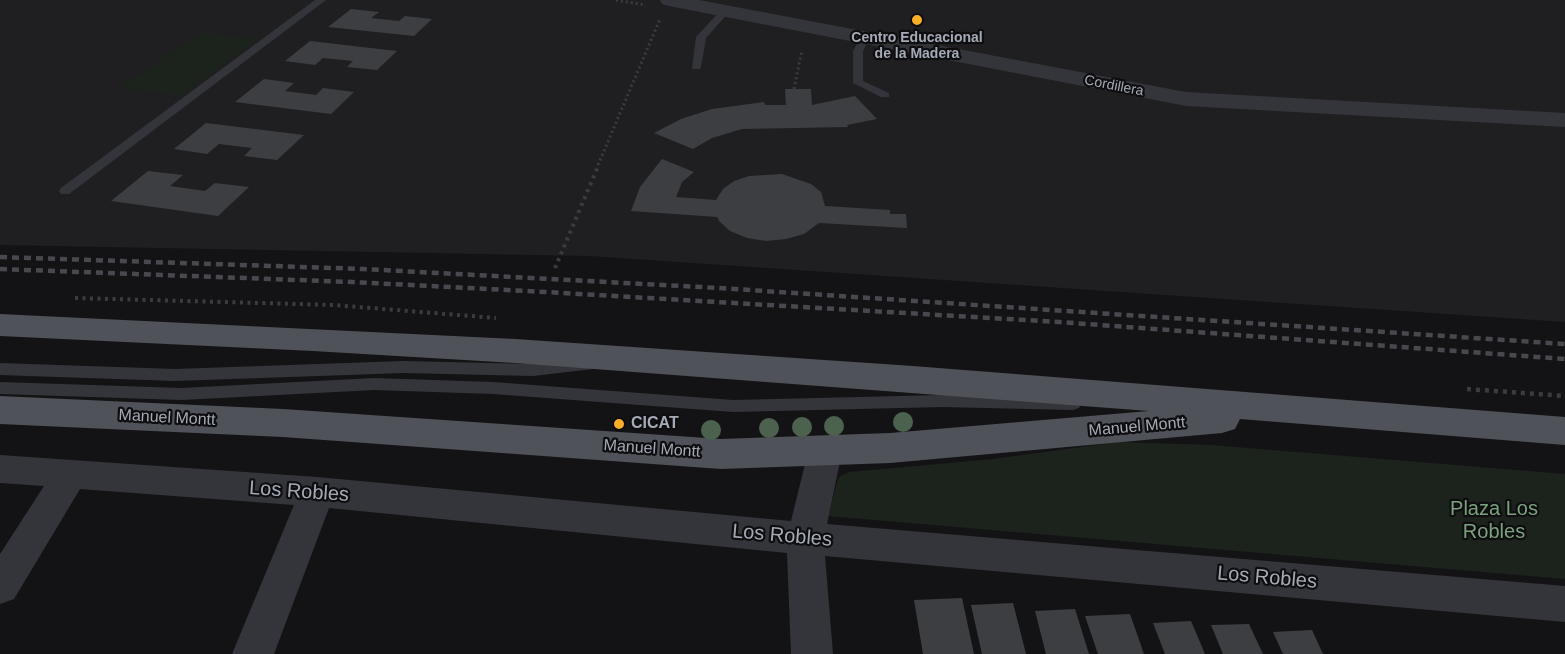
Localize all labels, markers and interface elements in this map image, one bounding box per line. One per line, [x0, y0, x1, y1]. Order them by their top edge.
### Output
marker: Centro Educacional de la Madera [910, 13, 924, 27]
place label: Centro Educacional de la Madera [851, 30, 983, 62]
street label: Cordillera [1083, 72, 1145, 100]
street label: Manuel Montt [118, 406, 216, 430]
street label: Manuel Montt [1088, 413, 1186, 441]
place label: CICAT [631, 414, 679, 434]
marker: CICAT [612, 417, 626, 431]
street label: Manuel Montt [603, 436, 701, 462]
street label: Los Robles [248, 477, 350, 507]
park label: Plaza Los Robles [1450, 497, 1538, 544]
street label: Los Robles [731, 520, 833, 552]
street label: Los Robles [1216, 562, 1318, 594]

